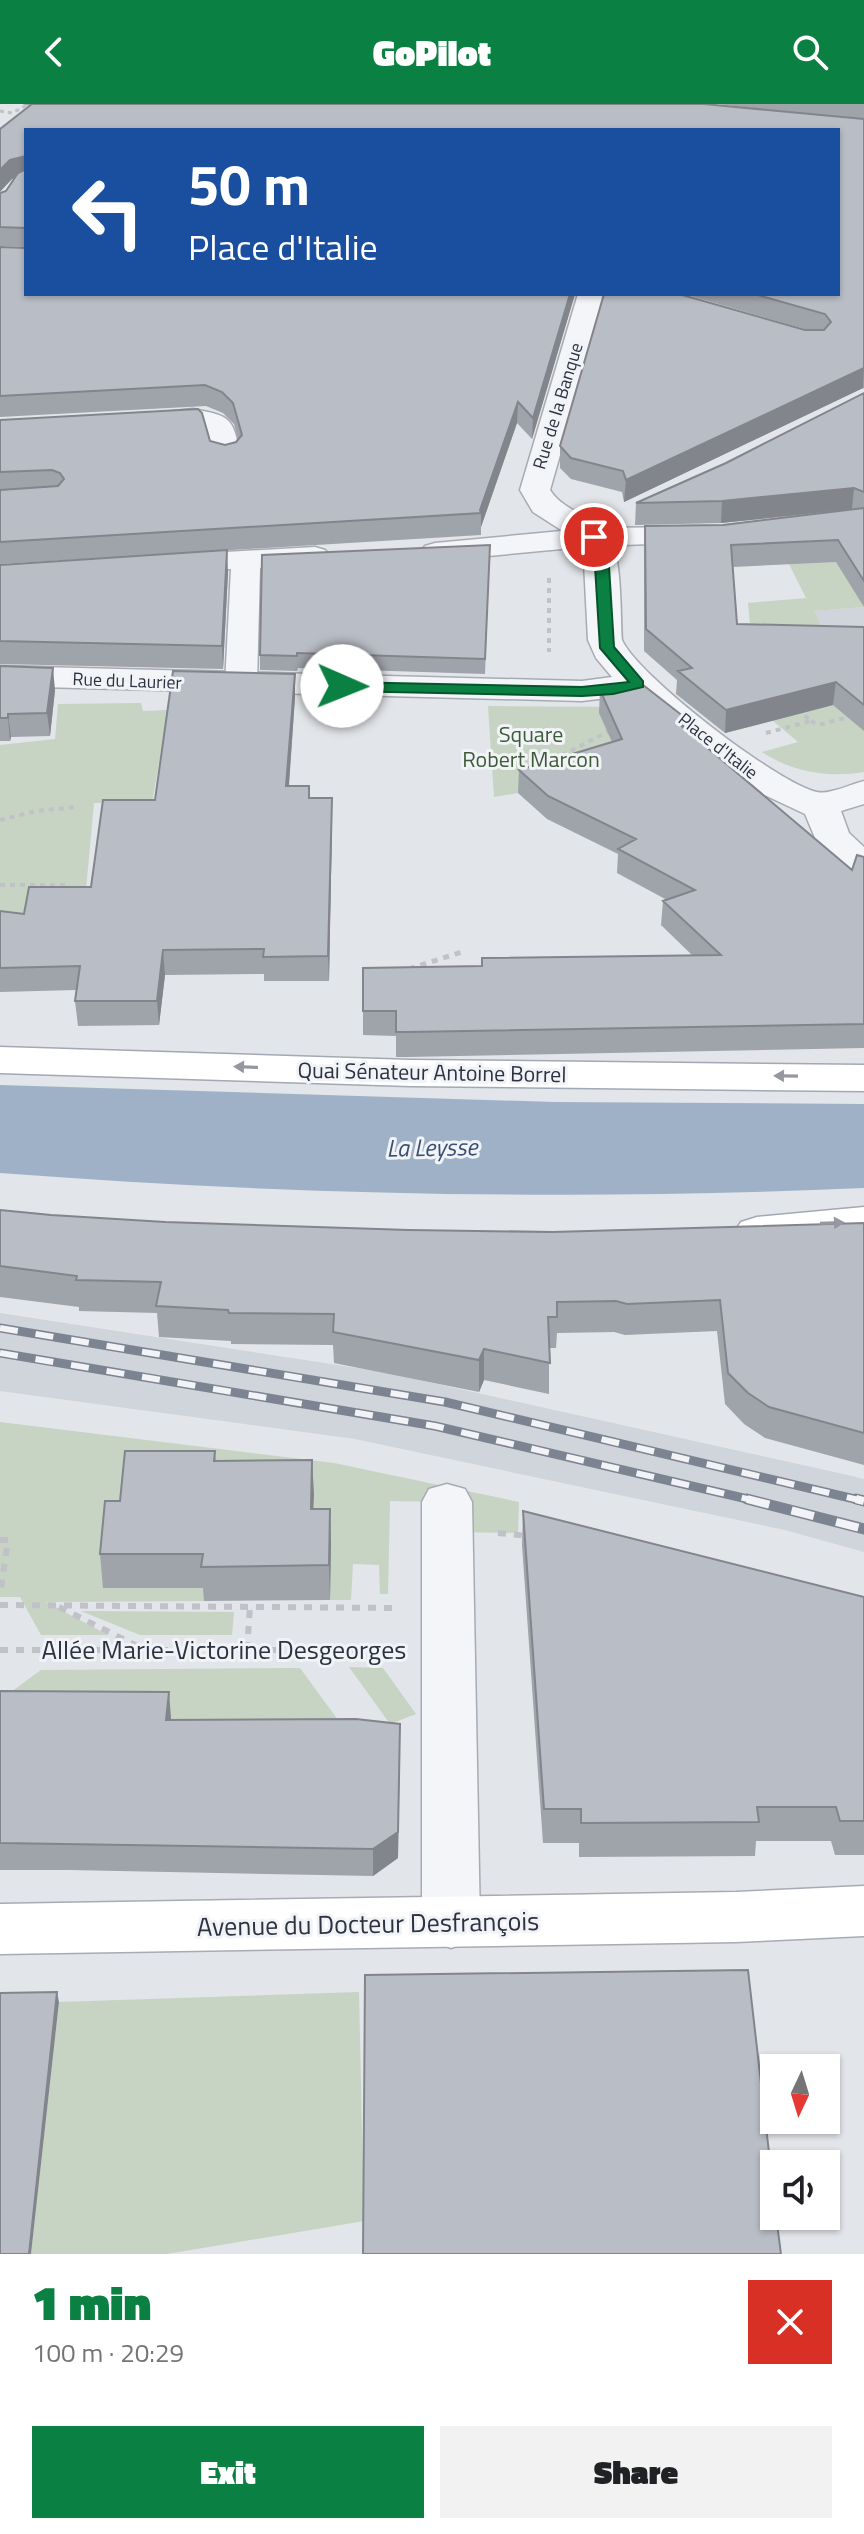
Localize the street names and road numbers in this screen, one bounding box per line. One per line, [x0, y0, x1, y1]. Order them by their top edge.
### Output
street label: Rue de la Banque [525, 339, 590, 473]
street label: Rue du Laurier [72, 665, 182, 696]
street label: Place d'Italie [673, 706, 764, 785]
street label: Quai Sénateur Antoine Borrel [297, 1053, 567, 1091]
street label: Allée Marie-Victorine Desgeorges [42, 1630, 406, 1669]
street label: Avenue du Docteur Desfrançois [197, 1901, 539, 1946]

